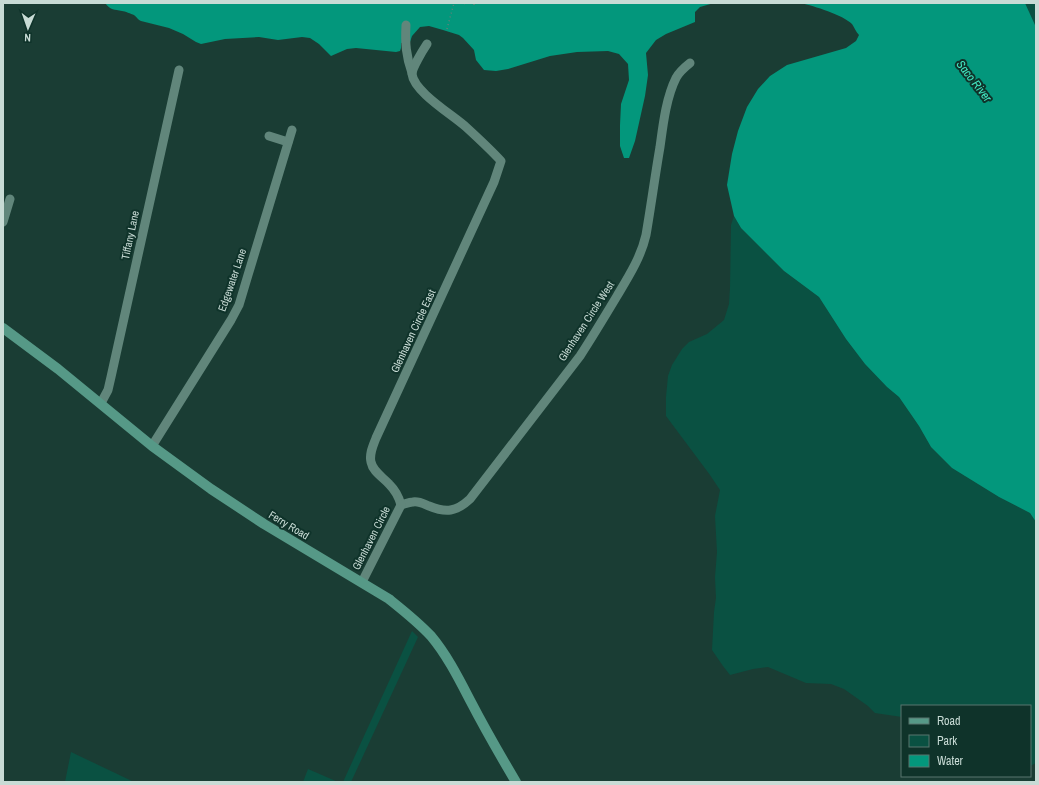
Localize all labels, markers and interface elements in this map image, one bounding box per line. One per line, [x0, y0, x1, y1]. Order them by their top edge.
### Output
north arrow [8, 8, 48, 48]
text: N [24, 31, 31, 45]
water label: Saco River [953, 57, 996, 106]
street label: Tiffany Lane [118, 209, 142, 261]
street label: Edgewater Lane [215, 247, 249, 313]
street label: Glenhaven Circle West [555, 278, 617, 364]
street label: Glenhaven Circle East [388, 287, 439, 375]
street label: Glenhaven Circle [349, 504, 393, 572]
street label: Ferry Road [266, 507, 312, 543]
legend [901, 705, 1031, 777]
text: Road [937, 713, 961, 729]
text: Park [937, 733, 957, 749]
text: Water [937, 753, 964, 769]

